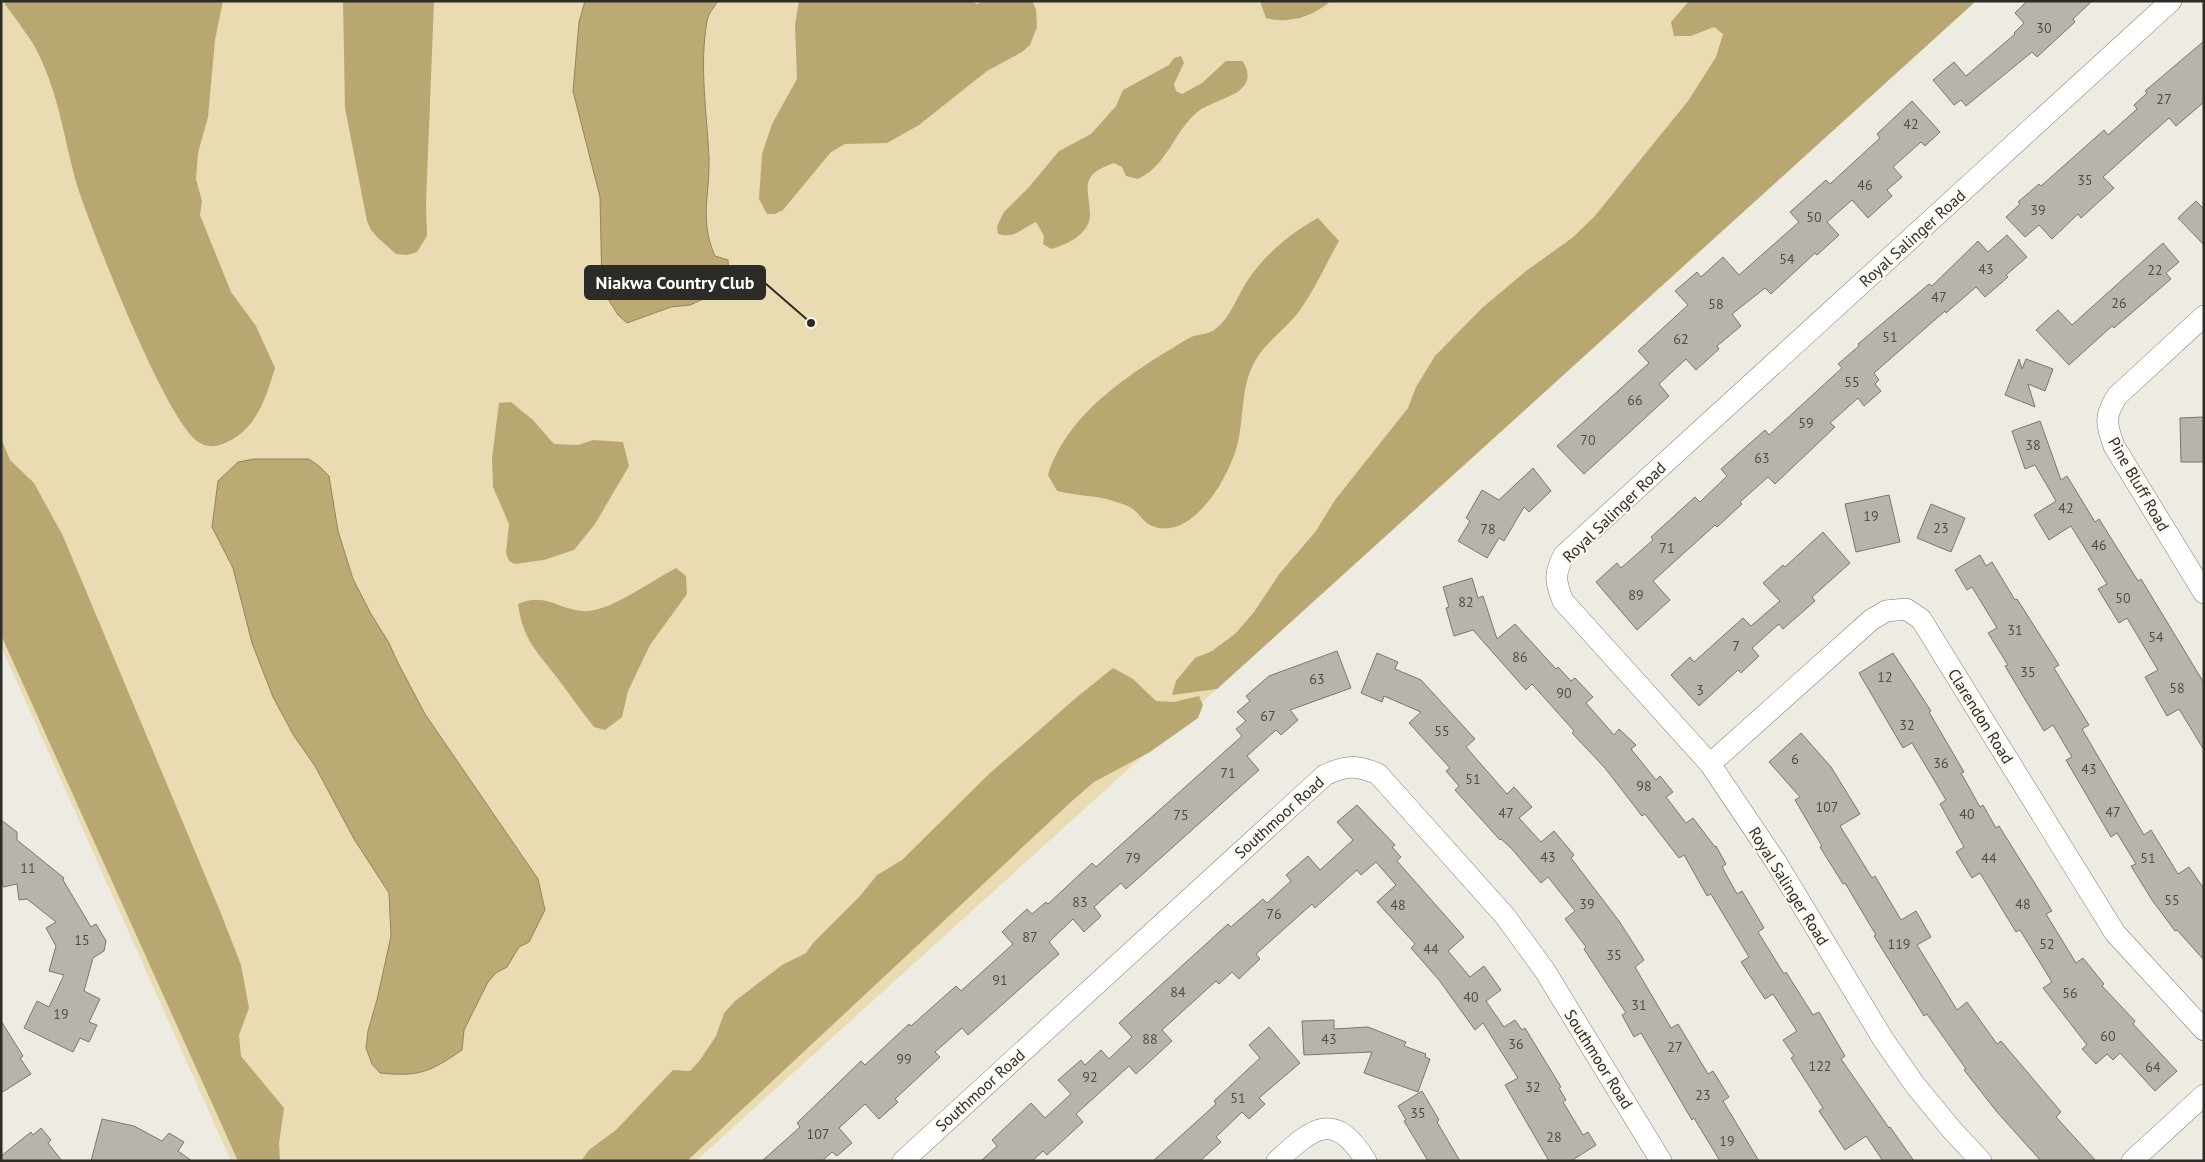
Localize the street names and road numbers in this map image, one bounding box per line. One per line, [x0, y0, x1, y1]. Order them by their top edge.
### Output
street label: Royal Salinger Road [1855, 185, 1969, 291]
street label: Pine Bluff Road [2104, 433, 2174, 535]
street label: Royal Salinger Road [1558, 458, 1670, 566]
street label: Clarendon Road [1944, 665, 2018, 767]
street label: Southmoor Road [1230, 772, 1328, 862]
street label: Royal Salinger Road [1745, 823, 1833, 949]
street label: Southmoor Road [1560, 1006, 1638, 1112]
street label: Southmoor Road [931, 1045, 1029, 1135]

